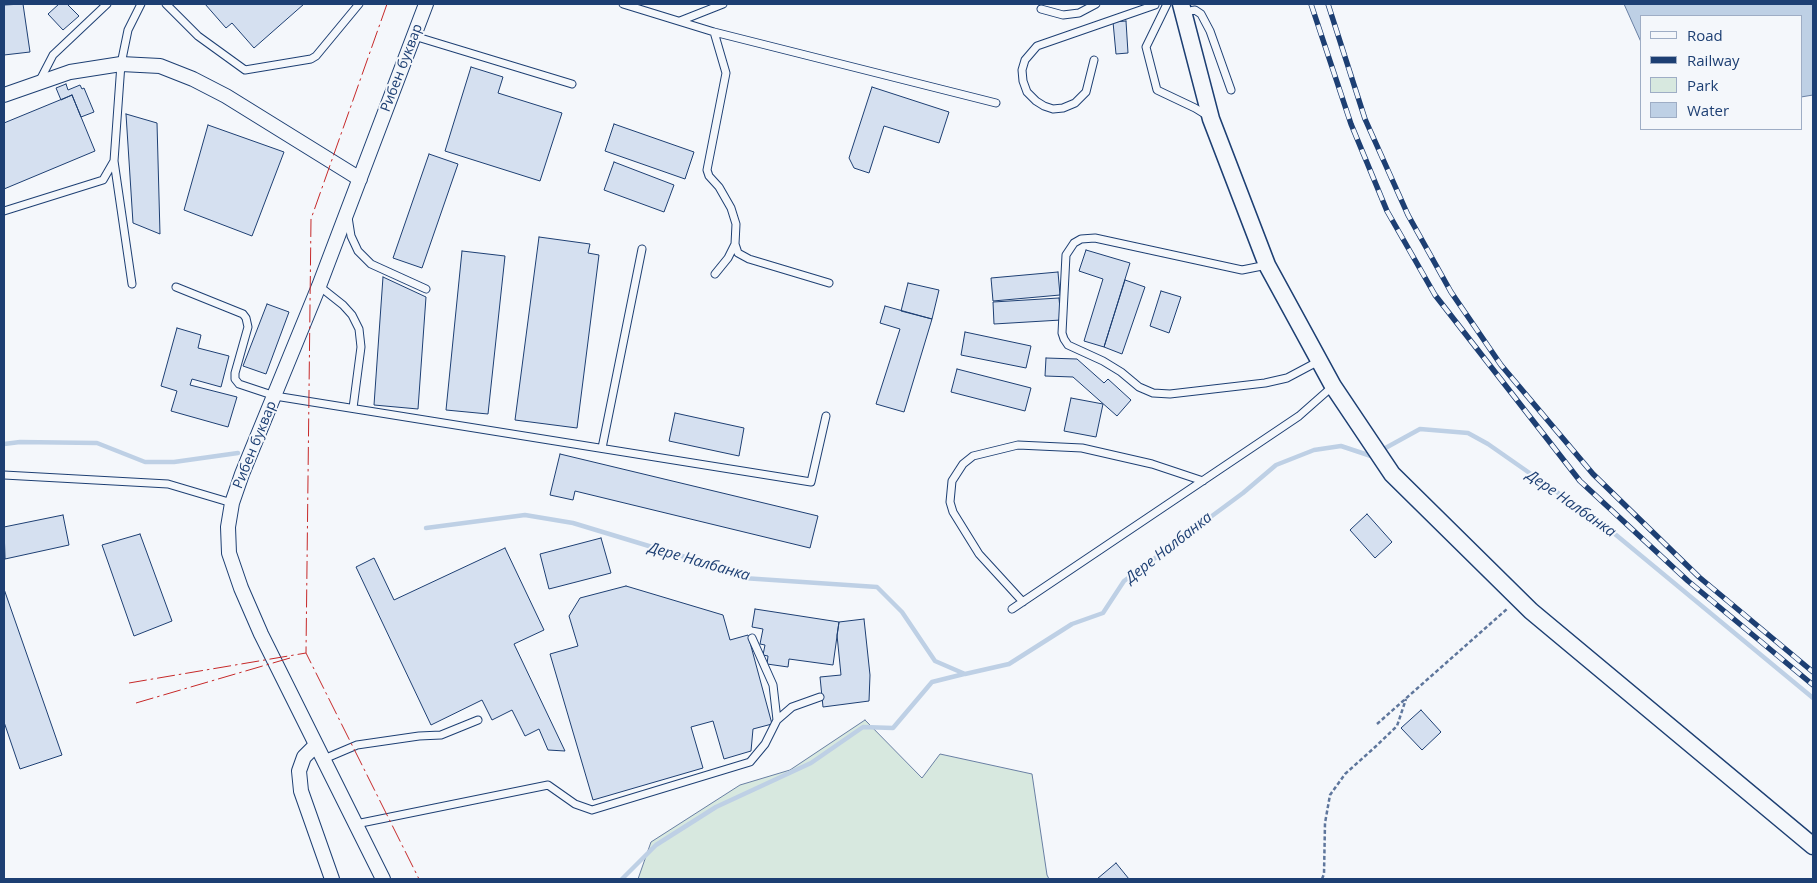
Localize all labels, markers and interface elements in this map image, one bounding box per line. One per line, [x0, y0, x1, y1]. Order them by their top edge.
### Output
legend [1640, 15, 1802, 130]
street label: Рибен буквар [378, 22, 426, 114]
text: Road [1687, 25, 1723, 45]
text: Railway [1687, 50, 1740, 70]
text: Park [1687, 75, 1718, 95]
text: Water [1687, 100, 1729, 120]
street label: Рибен буквар [230, 399, 280, 491]
water label: Дере Налбанка [1523, 467, 1619, 541]
water label: Дере Налбанка [1122, 509, 1216, 587]
water label: Дере Налбанка [646, 539, 752, 585]

